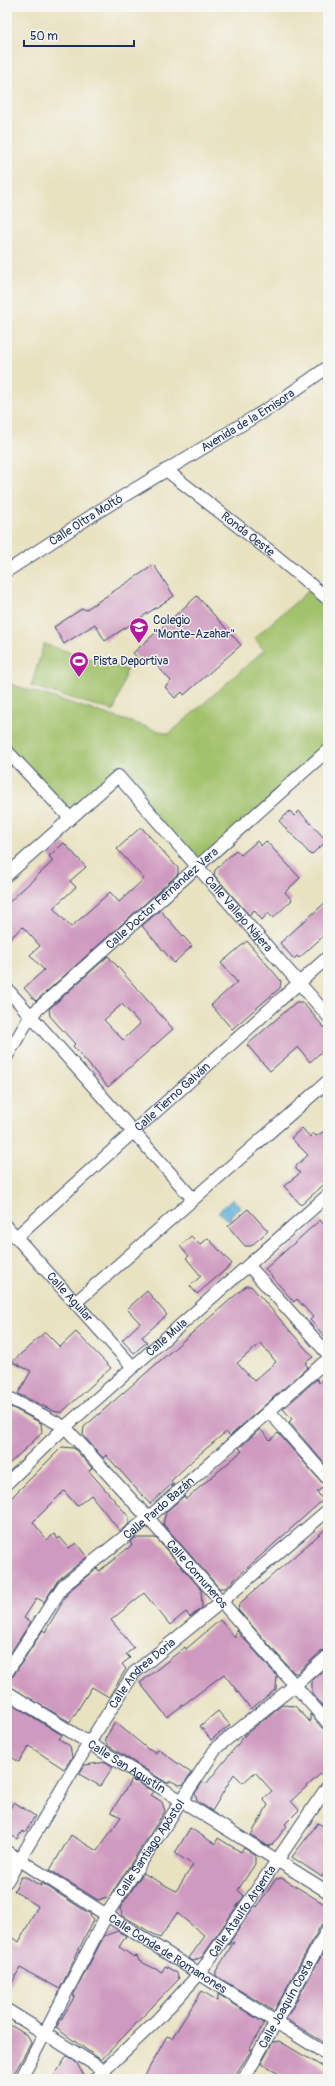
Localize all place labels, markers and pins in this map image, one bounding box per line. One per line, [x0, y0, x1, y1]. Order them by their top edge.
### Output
place label: Colegio "Monte-Azahar" [153, 613, 235, 642]
school or university icon: Colegio "Monte-Azahar" [128, 616, 150, 644]
sports icon: Pista Deportiva [68, 650, 90, 678]
place label: Pista Deportiva [93, 654, 169, 669]

